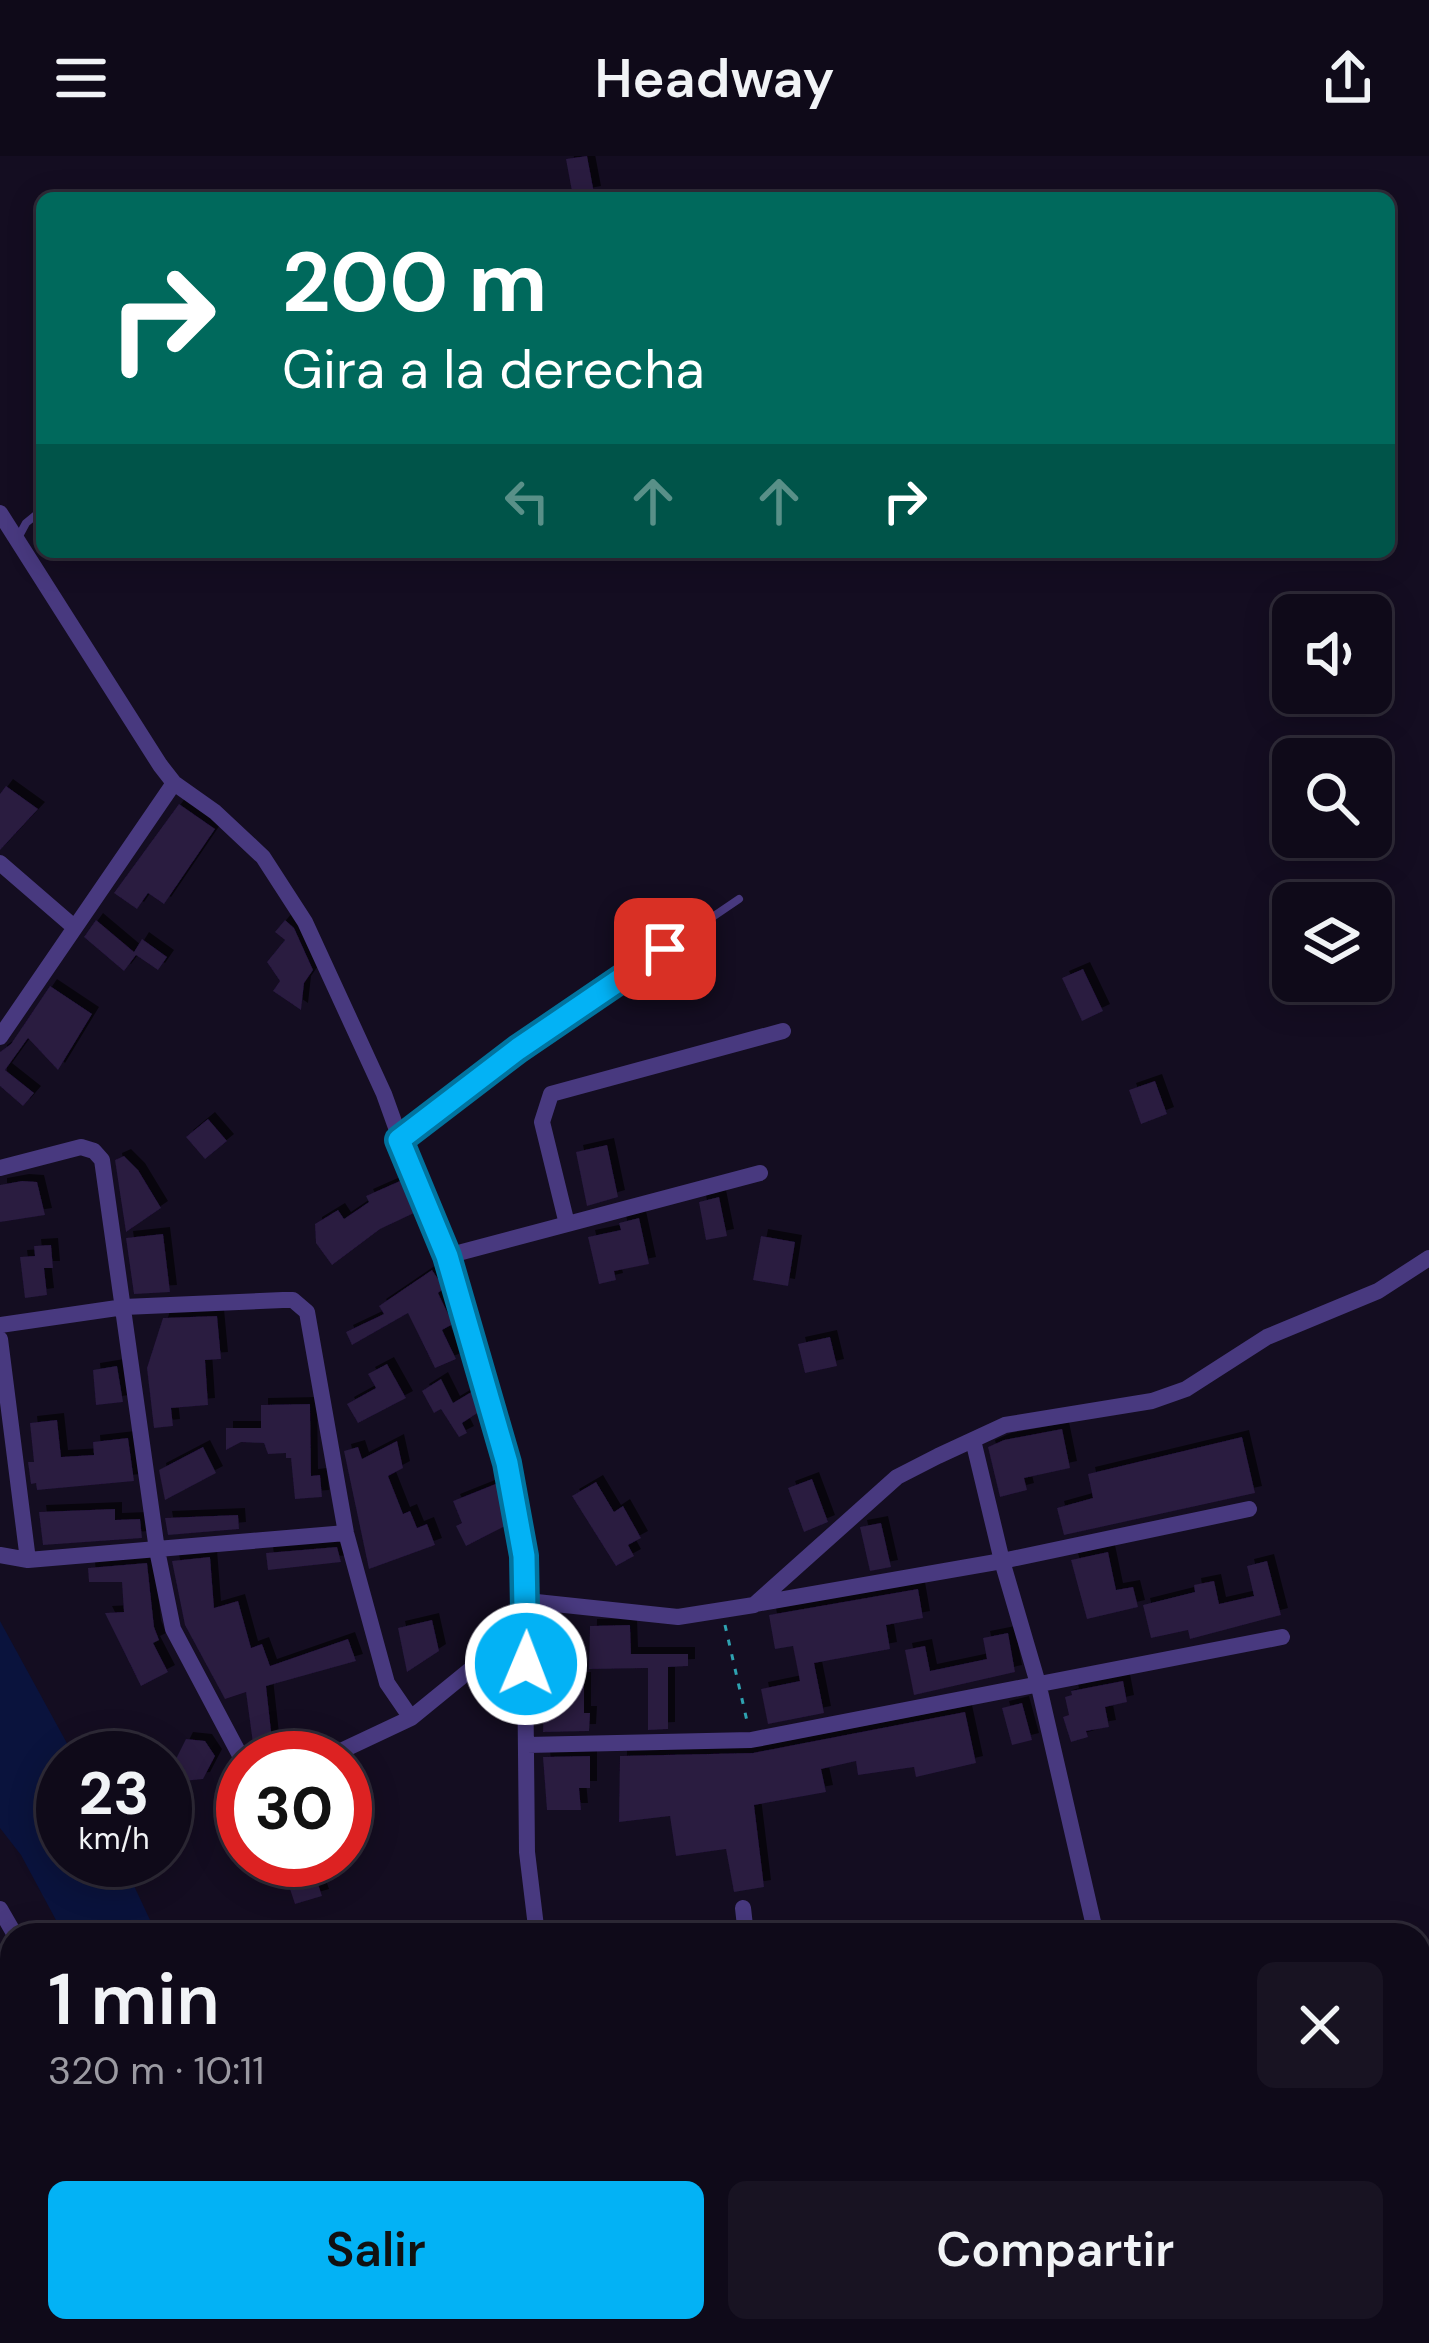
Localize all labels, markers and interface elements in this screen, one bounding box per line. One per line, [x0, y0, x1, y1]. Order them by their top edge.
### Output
text: Headway [595, 43, 834, 114]
icon: menu [48, 45, 114, 111]
icon: share [1315, 45, 1381, 111]
text: 200 m [282, 228, 547, 337]
icon: right [84, 240, 240, 396]
text: Gira a la derecha [282, 334, 705, 405]
icon: left [494, 468, 560, 534]
icon: ahead [620, 468, 686, 534]
icon: ahead [746, 468, 812, 534]
icon: right [872, 468, 938, 534]
map controls [1272, 594, 1392, 1002]
button: sound [1272, 594, 1392, 714]
button: search [1272, 738, 1392, 858]
button: layers [1272, 882, 1392, 1002]
pin [614, 898, 716, 1000]
icon: arrive [632, 916, 698, 982]
position arrow [463, 1601, 589, 1727]
speed limit sign: 30 [216, 1731, 372, 1887]
text: 23 [79, 1754, 149, 1833]
text: km/h [79, 1819, 149, 1858]
text: 1 min [48, 1953, 220, 2046]
button: close [1257, 1962, 1383, 2088]
text: 320 m · 10:11 [48, 2045, 264, 2096]
button: Salir [48, 2181, 704, 2319]
button: Compartir [728, 2181, 1383, 2319]

